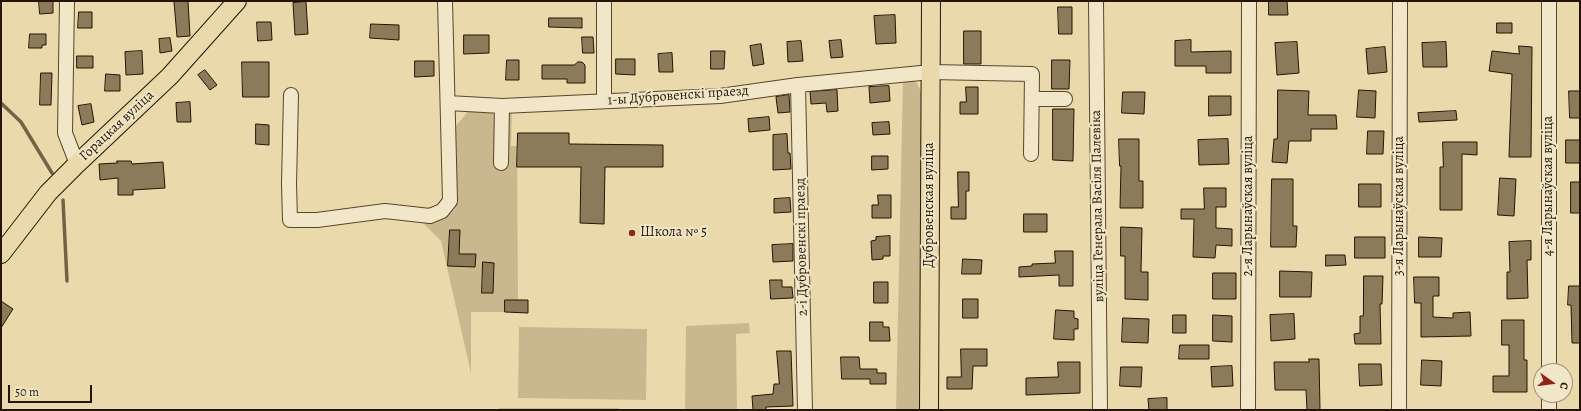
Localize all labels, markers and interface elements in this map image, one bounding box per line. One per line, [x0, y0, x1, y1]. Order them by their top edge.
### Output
street label: 1-ы Дубровенскі праезд [607, 83, 749, 109]
street label: Горацкая вуліца [76, 87, 158, 165]
street label: вуліца Генерала Васіля Палевіка [1088, 110, 1108, 302]
street label: 4-я Ларынаўская вуліца [1541, 116, 1557, 256]
street label: 2-я Ларынаўская вуліца [1241, 136, 1257, 276]
street label: 3-я Ларынаўская вуліца [1392, 136, 1408, 276]
street label: Дубровенская вуліца [922, 142, 938, 268]
street label: 2-і Дубровенскі праезд [792, 178, 812, 316]
place label: Школа № 5 [640, 225, 707, 241]
marker: Школа № 5 [627, 228, 637, 238]
north arrow [1533, 363, 1573, 403]
scale bar [10, 377, 94, 403]
text: С [1556, 381, 1572, 391]
text: 50 m [15, 384, 39, 400]

